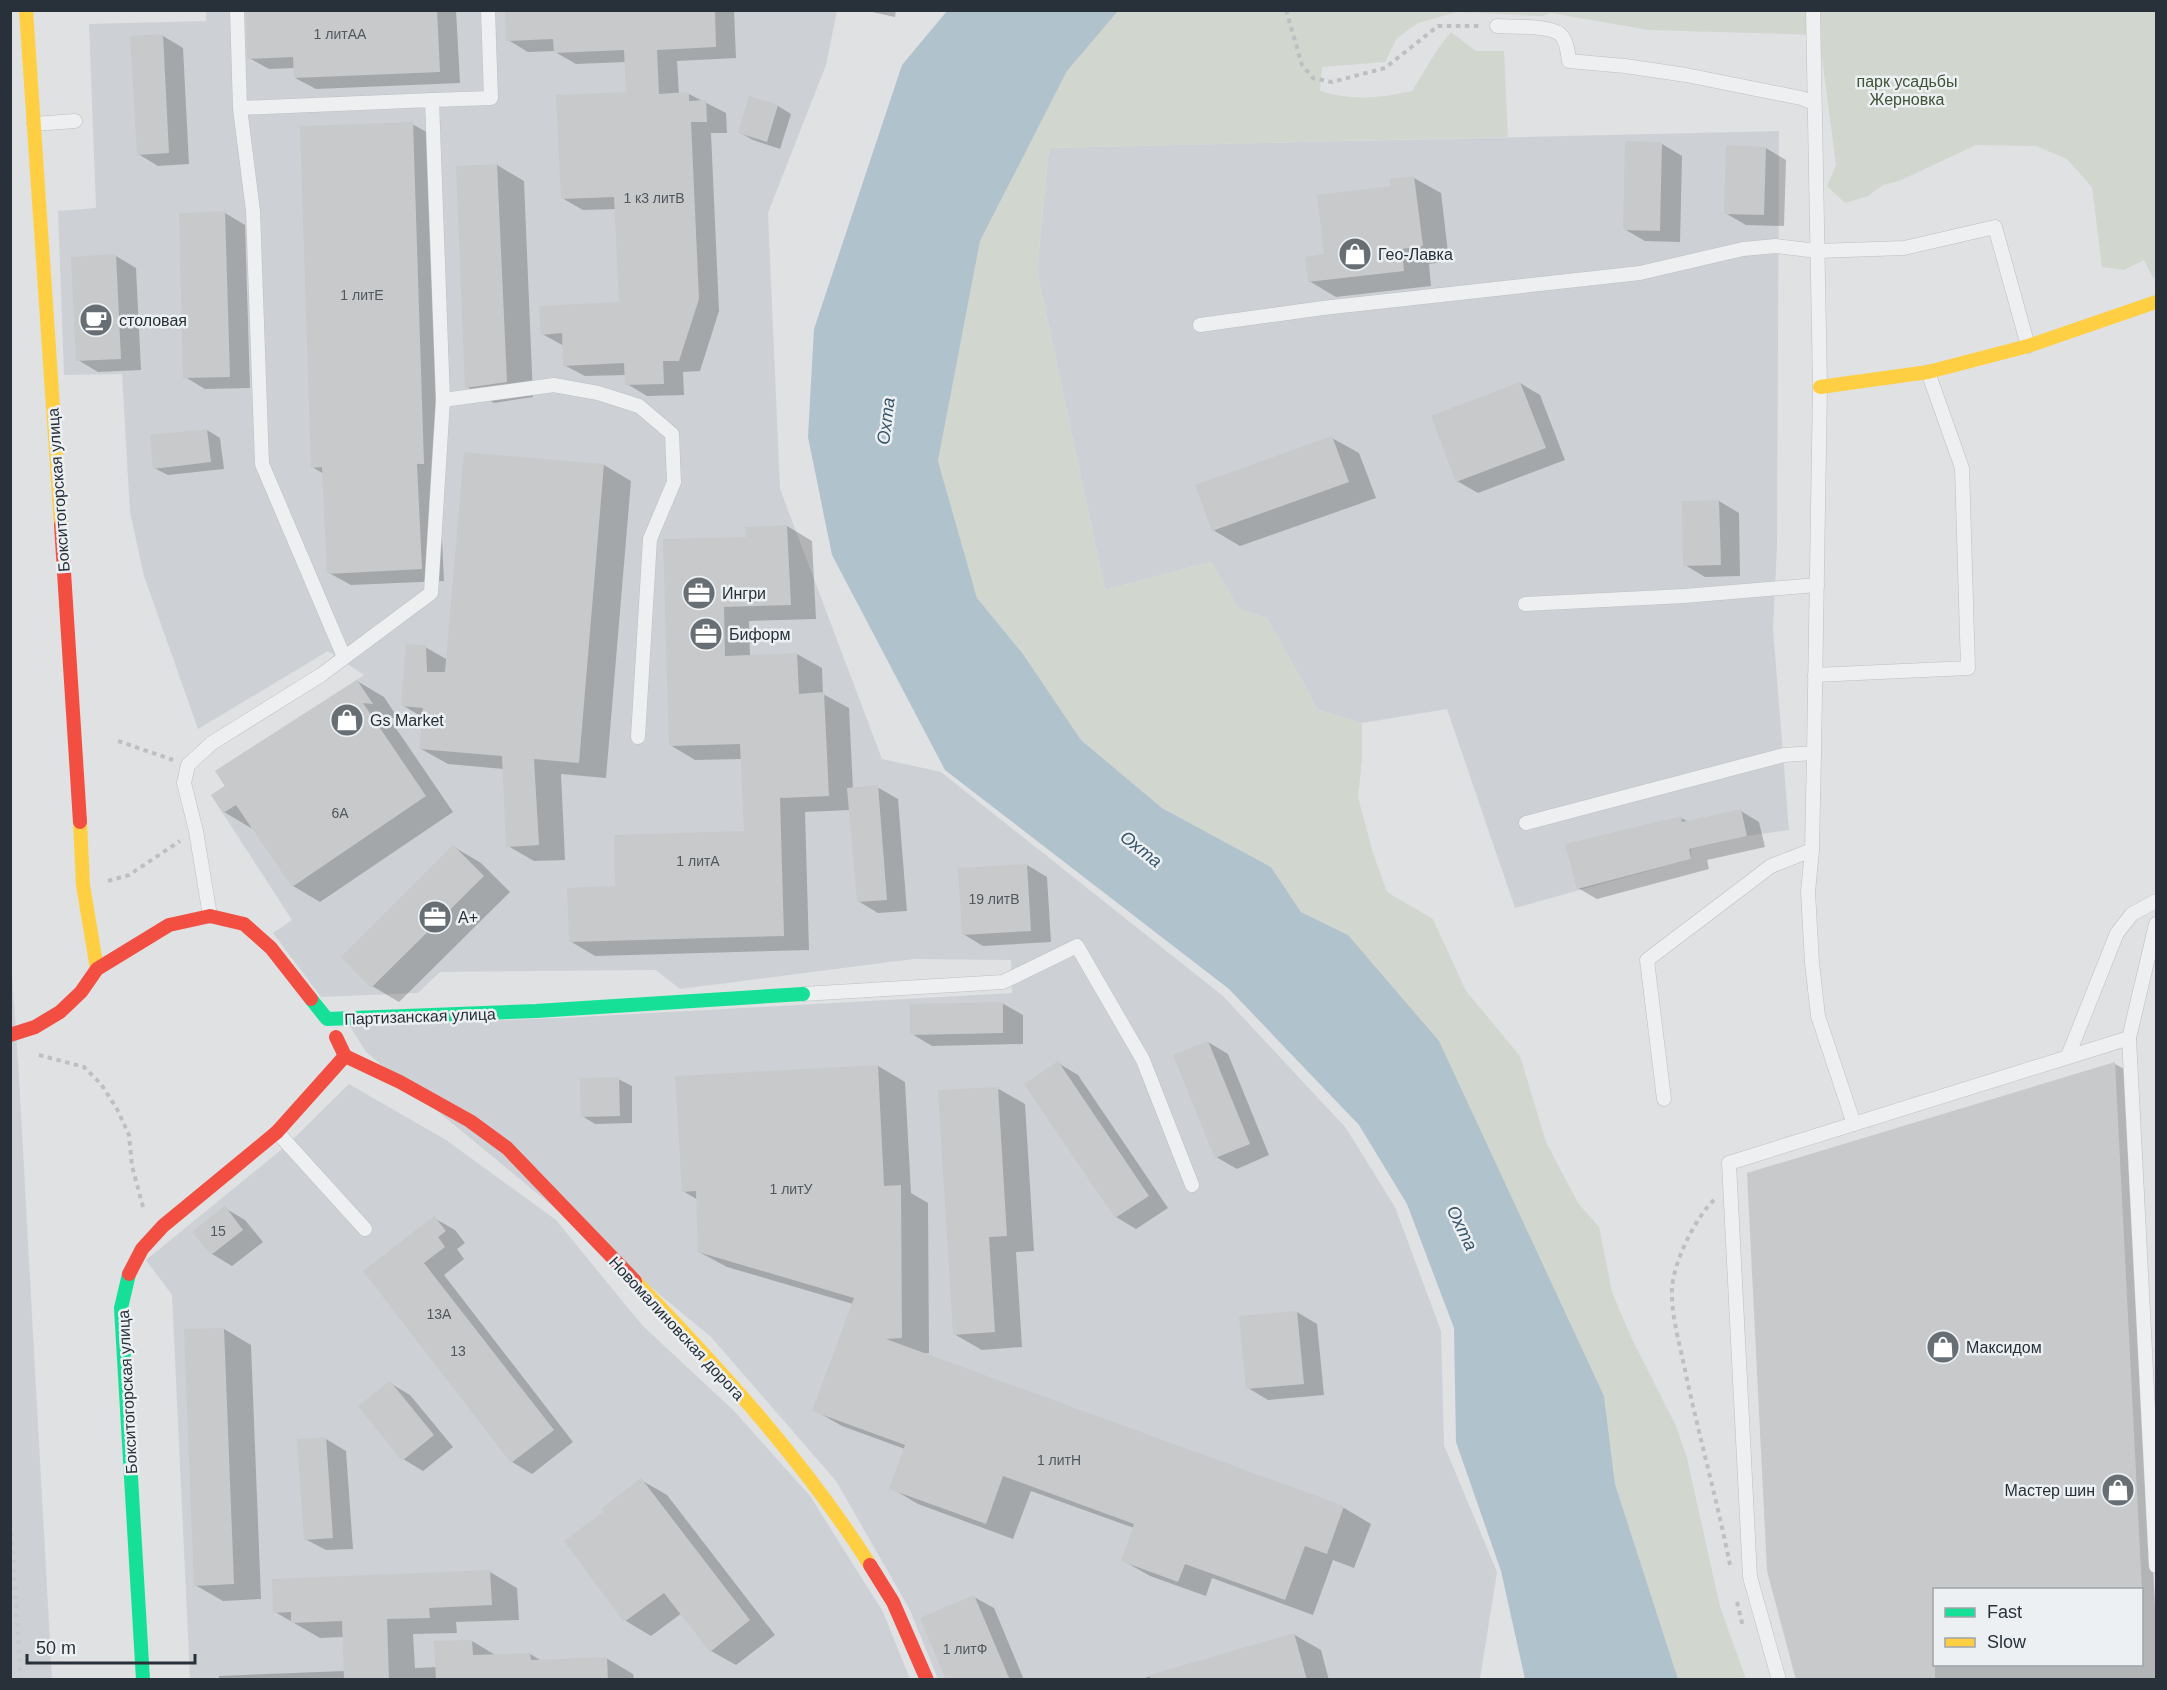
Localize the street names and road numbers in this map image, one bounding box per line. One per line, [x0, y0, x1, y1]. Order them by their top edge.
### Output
street label: Бокситогорская улица [44, 407, 73, 572]
street label: Партизанская улица [344, 1005, 496, 1028]
street label: Новомалиновская дорога [606, 1253, 748, 1404]
street label: Бокситогорская улица [115, 1309, 140, 1474]

